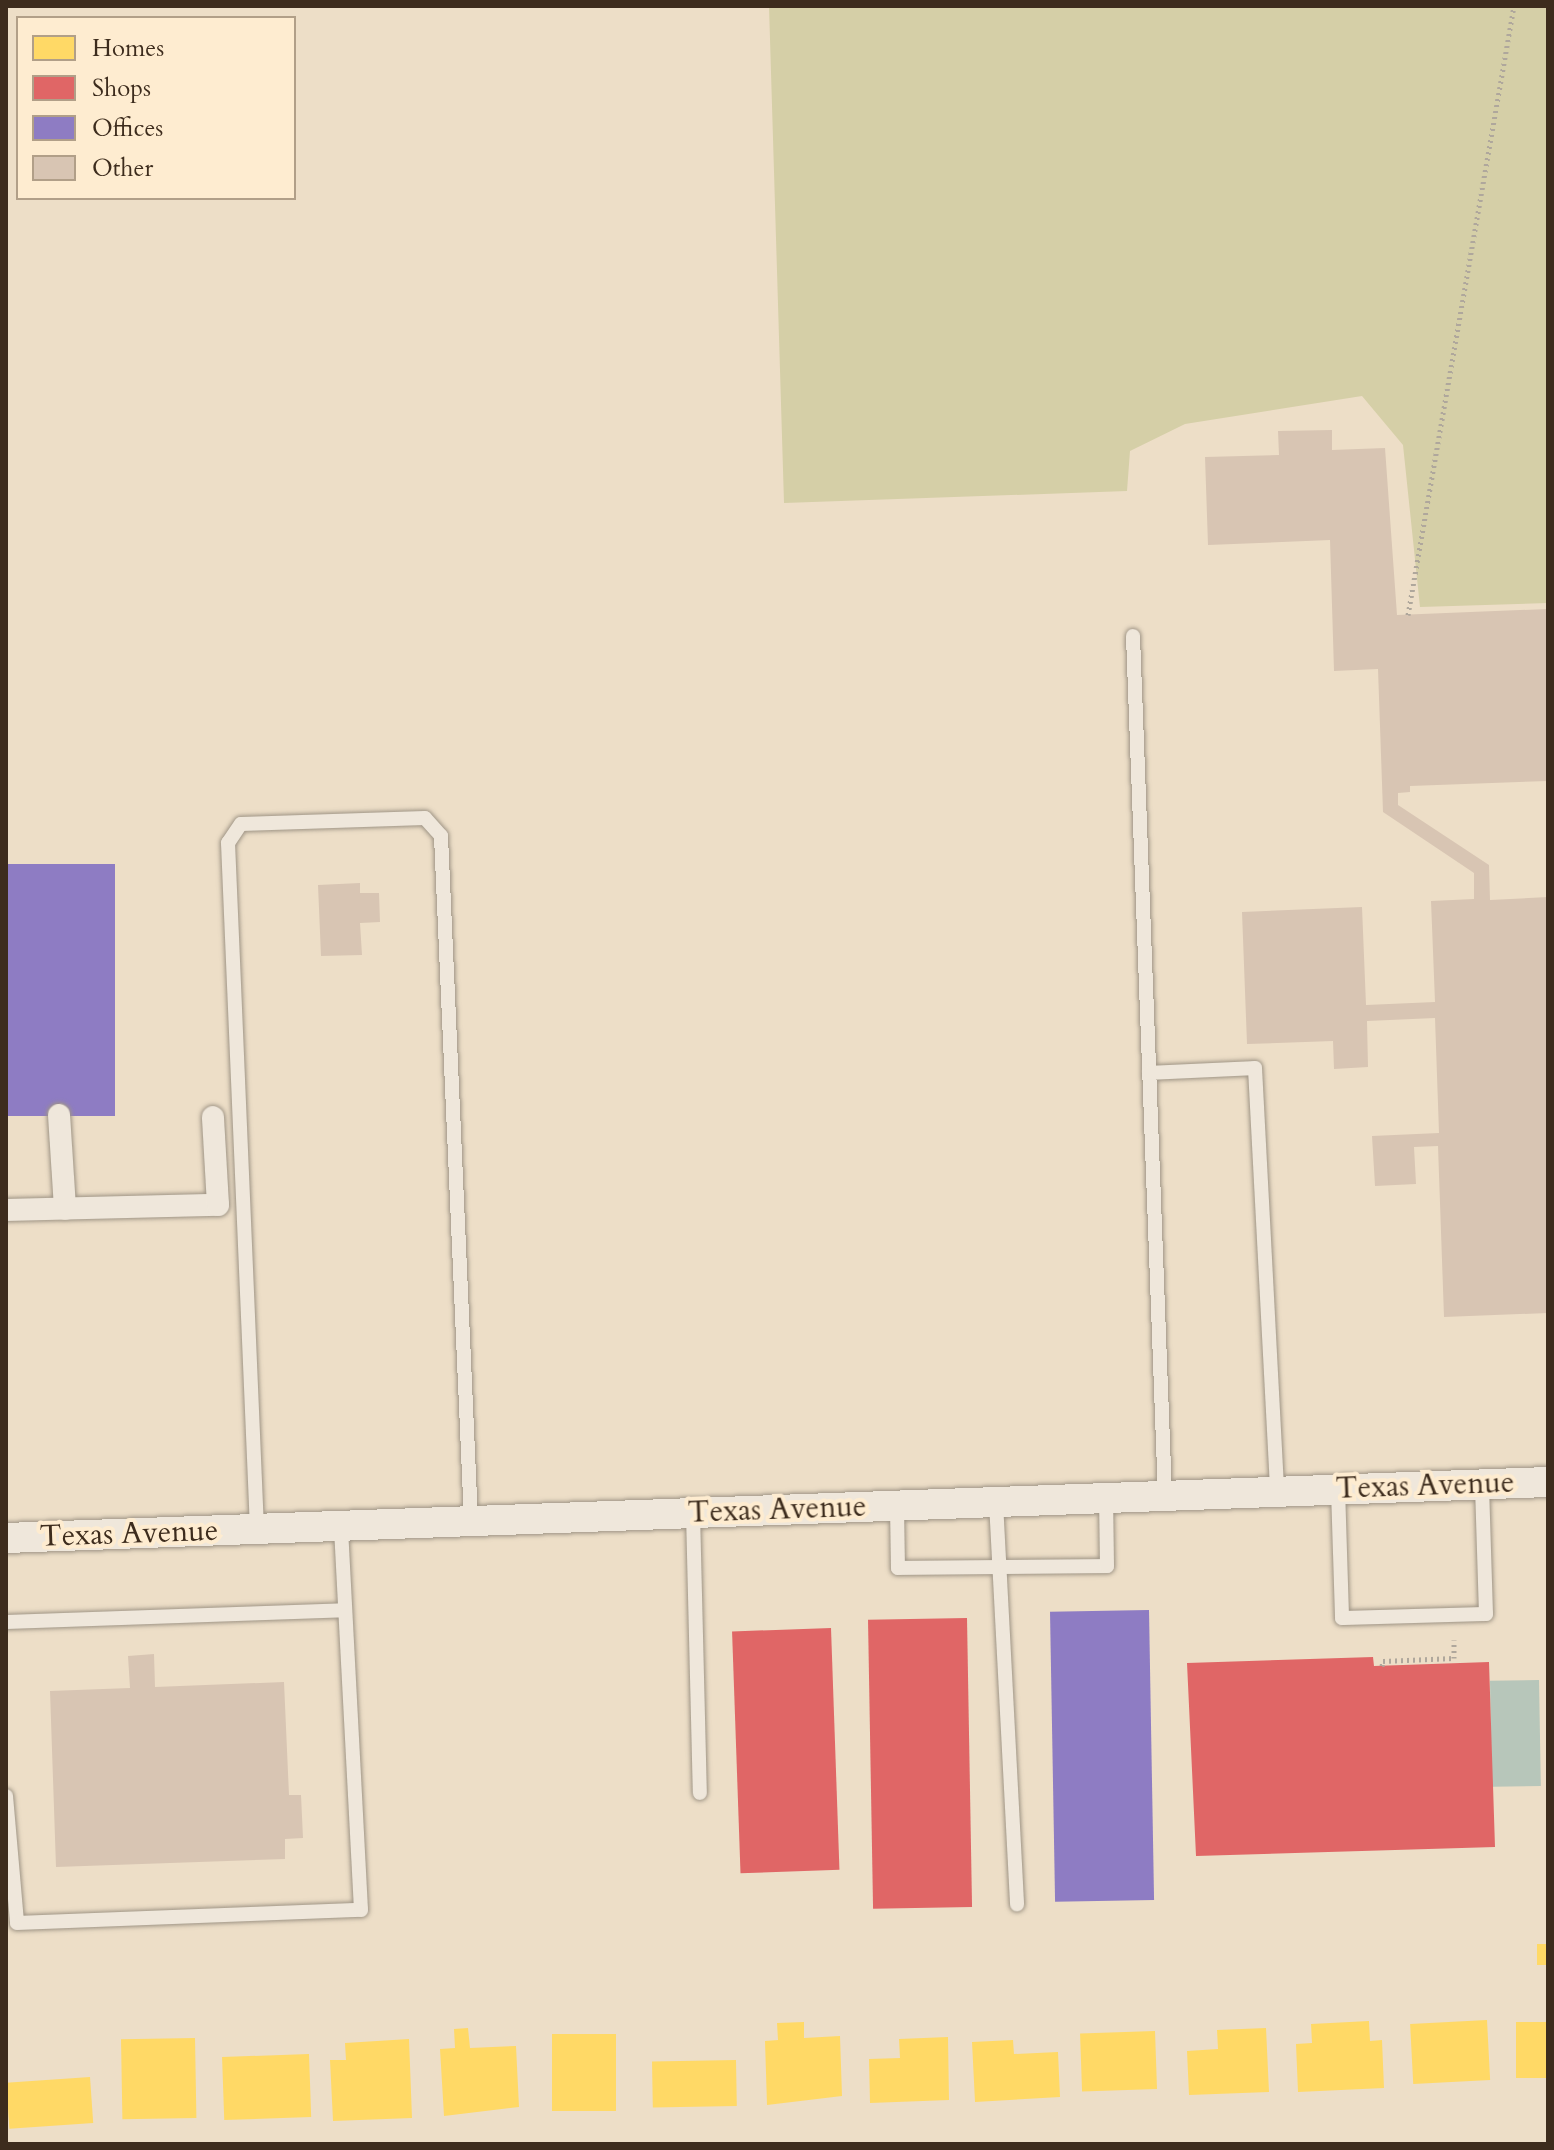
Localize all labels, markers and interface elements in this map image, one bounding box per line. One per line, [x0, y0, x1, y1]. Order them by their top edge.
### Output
legend [16, 16, 296, 200]
text: Homes [92, 32, 164, 65]
text: Shops [92, 72, 151, 105]
text: Offices [92, 112, 163, 145]
text: Other [92, 152, 153, 185]
street label: Texas Avenue [1335, 1465, 1515, 1507]
street label: Texas Avenue [687, 1489, 867, 1531]
street label: Texas Avenue [39, 1513, 219, 1555]

